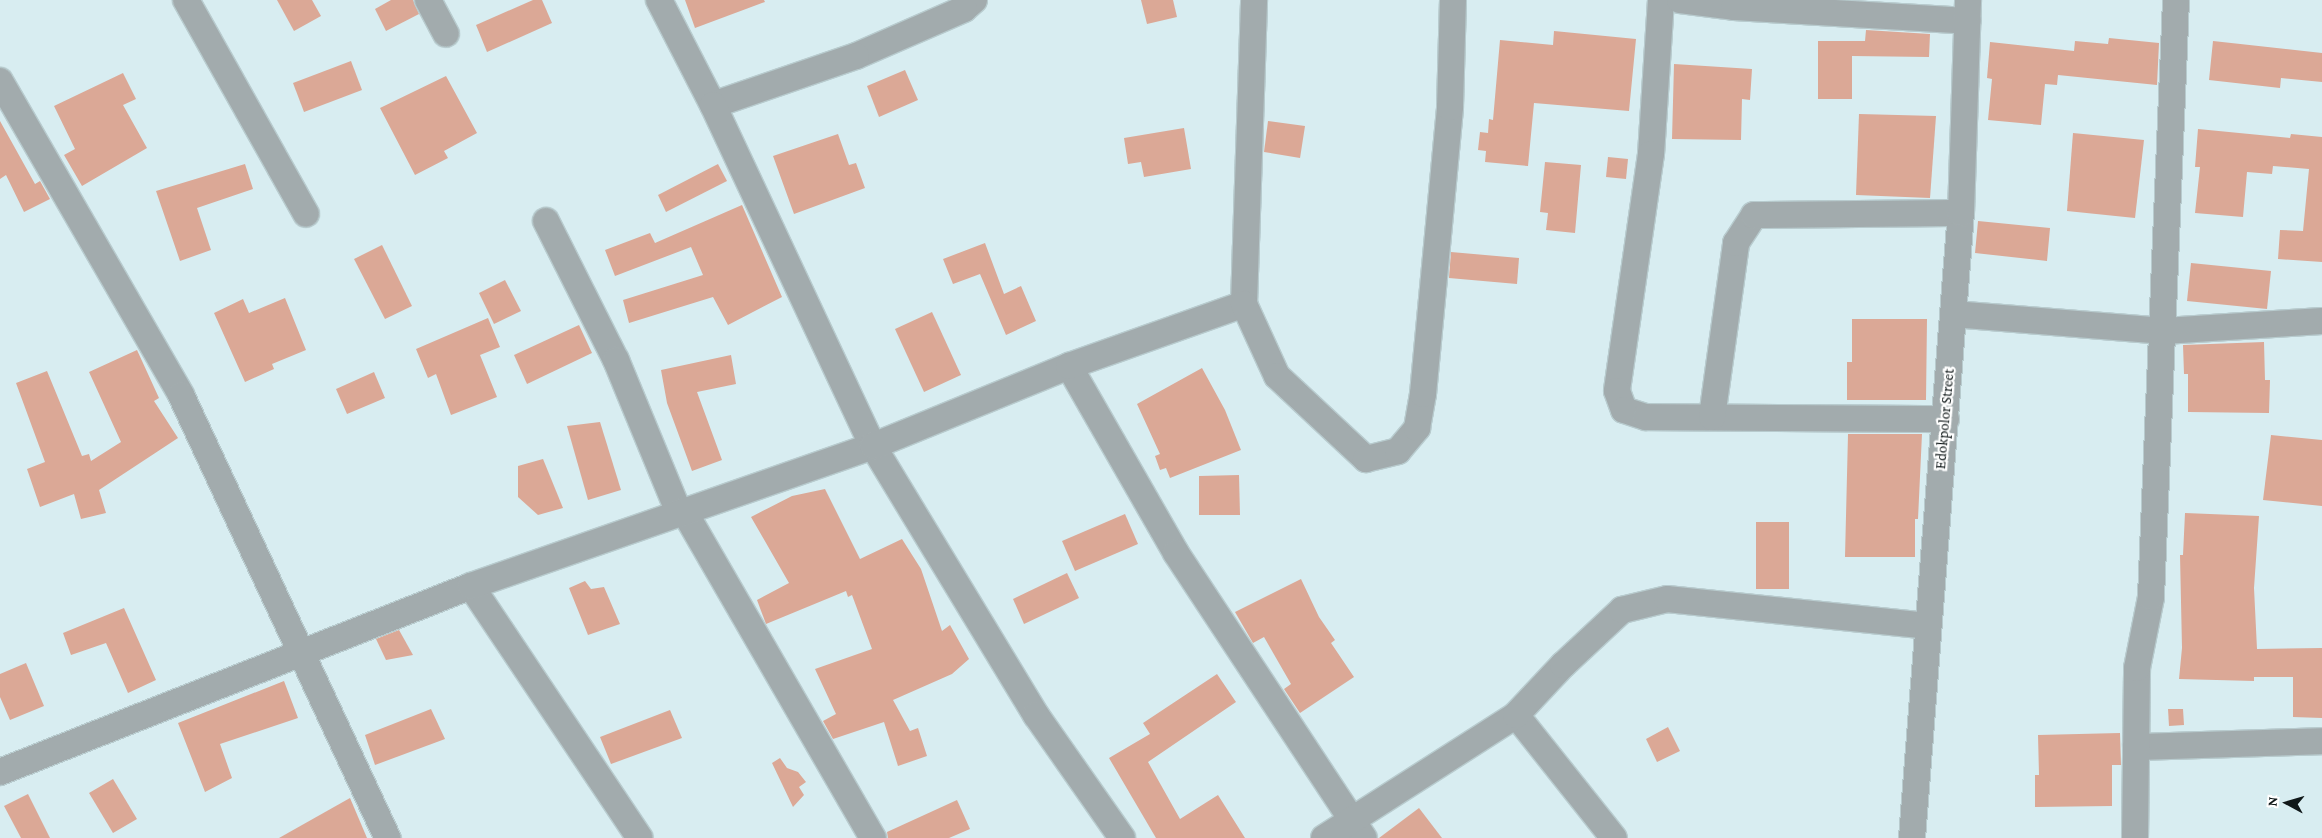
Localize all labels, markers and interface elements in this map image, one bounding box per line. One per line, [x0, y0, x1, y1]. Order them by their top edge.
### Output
street label: Edokpolor Street [1932, 368, 1958, 470]
north arrow [2262, 778, 2312, 828]
text: N [2264, 796, 2281, 807]

